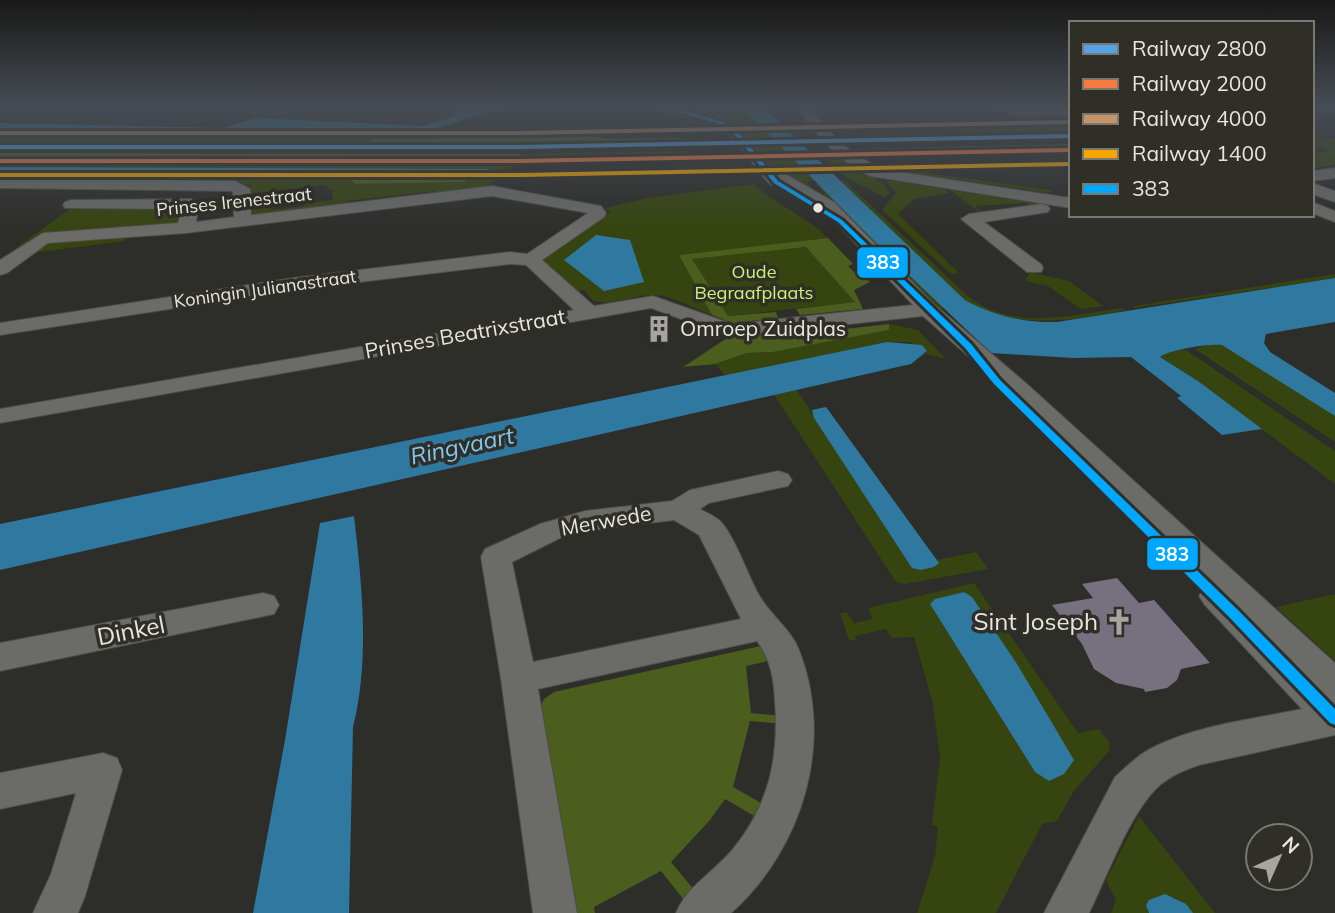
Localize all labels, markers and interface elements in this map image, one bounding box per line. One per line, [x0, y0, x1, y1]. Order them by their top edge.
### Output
legend [1069, 21, 1314, 217]
text: Railway 2800 [1132, 35, 1267, 61]
text: Railway 2000 [1132, 70, 1267, 96]
text: Railway 4000 [1132, 105, 1267, 131]
text: Railway 1400 [1132, 140, 1267, 166]
text: 383 [1132, 175, 1170, 201]
street label: Prinses Irenestraat [155, 182, 313, 221]
unlabelled marker [811, 201, 825, 215]
line badge: 383 [856, 246, 909, 279]
text: 383 [866, 250, 900, 274]
park label: Oude Begraafplaats [695, 260, 814, 304]
street label: Koningin Julianastraat [172, 264, 358, 313]
street label: Prinses Beatrixstraat [362, 303, 567, 363]
building icon: Omroep Zuidplas [644, 314, 674, 344]
place label: Omroep Zuidplas [680, 315, 846, 341]
water label: Ringvaart [407, 420, 517, 471]
street label: Merwede [559, 499, 653, 541]
line badge: 383 [1146, 537, 1199, 571]
text: 383 [1155, 542, 1189, 566]
place label: Sint Joseph [974, 606, 1098, 636]
church icon: Sint Joseph [1104, 607, 1134, 637]
street label: Dinkel [94, 609, 167, 651]
north arrow [1244, 822, 1314, 892]
text: N [1277, 831, 1305, 859]

